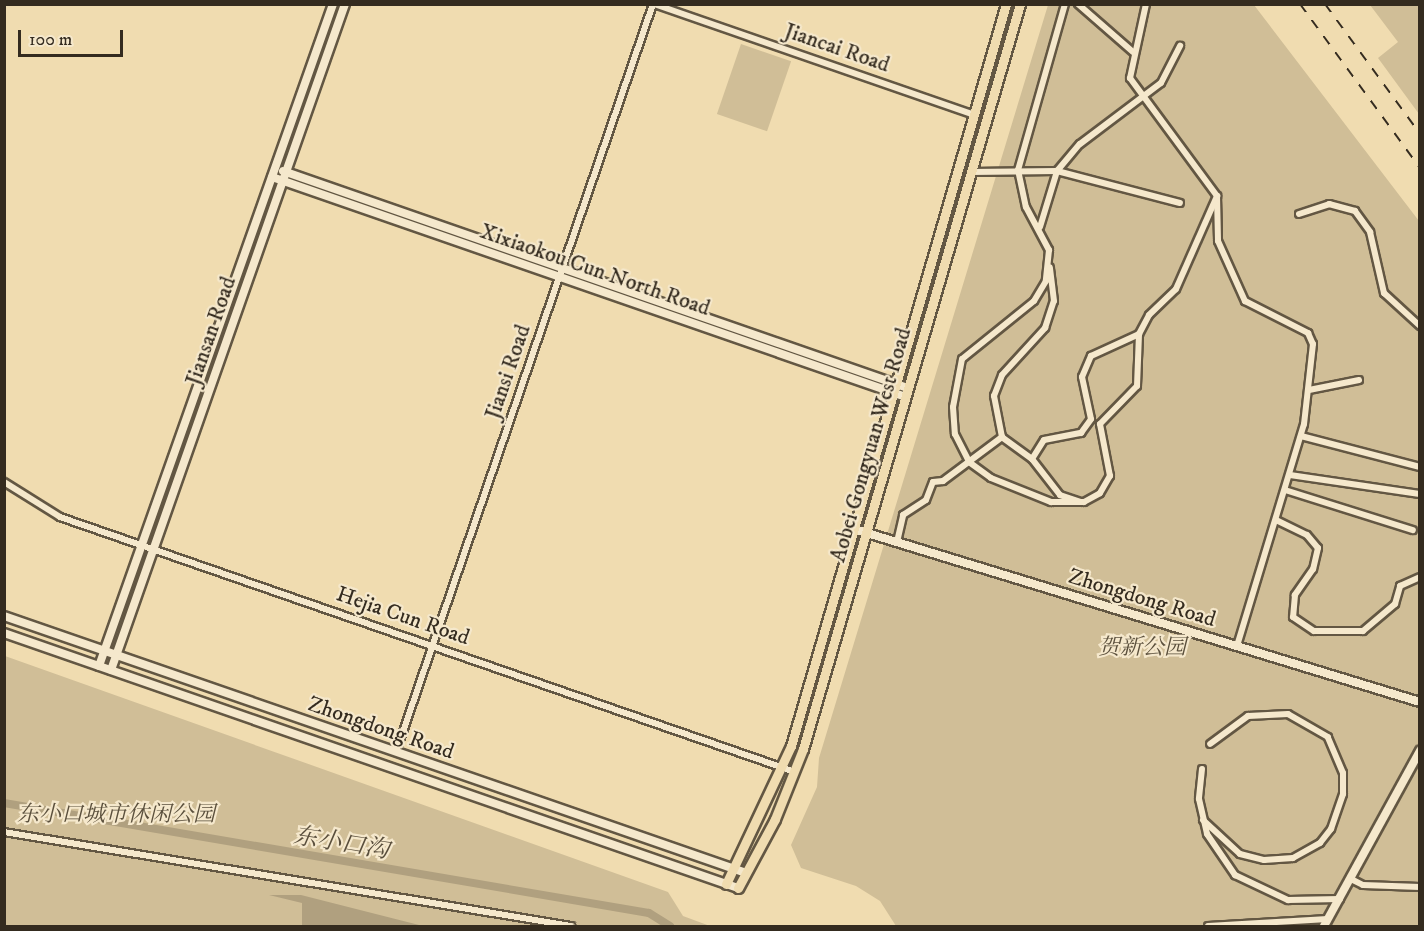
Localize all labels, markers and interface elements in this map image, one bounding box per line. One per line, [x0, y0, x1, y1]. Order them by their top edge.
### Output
scale bar [21, 18, 126, 56]
street label: Jiancai Road [781, 18, 893, 78]
text: 100 m [29, 29, 72, 51]
street label: Xixiaokou Cun North Road [477, 218, 713, 322]
street label: Jiansan Road [180, 273, 242, 389]
street label: Jiansi Road [480, 321, 536, 423]
street label: Aobei Gongyuan West Road [825, 325, 917, 565]
street label: Zhongdong Road [1065, 563, 1219, 633]
street label: Hejia Cun Road [333, 581, 473, 651]
park label: 贺新公园 [1098, 635, 1186, 661]
street label: Zhongdong Road [305, 691, 457, 765]
park label: 东小口城市休闲公园 [17, 802, 215, 828]
water label: 东小口沟 [291, 822, 391, 866]

